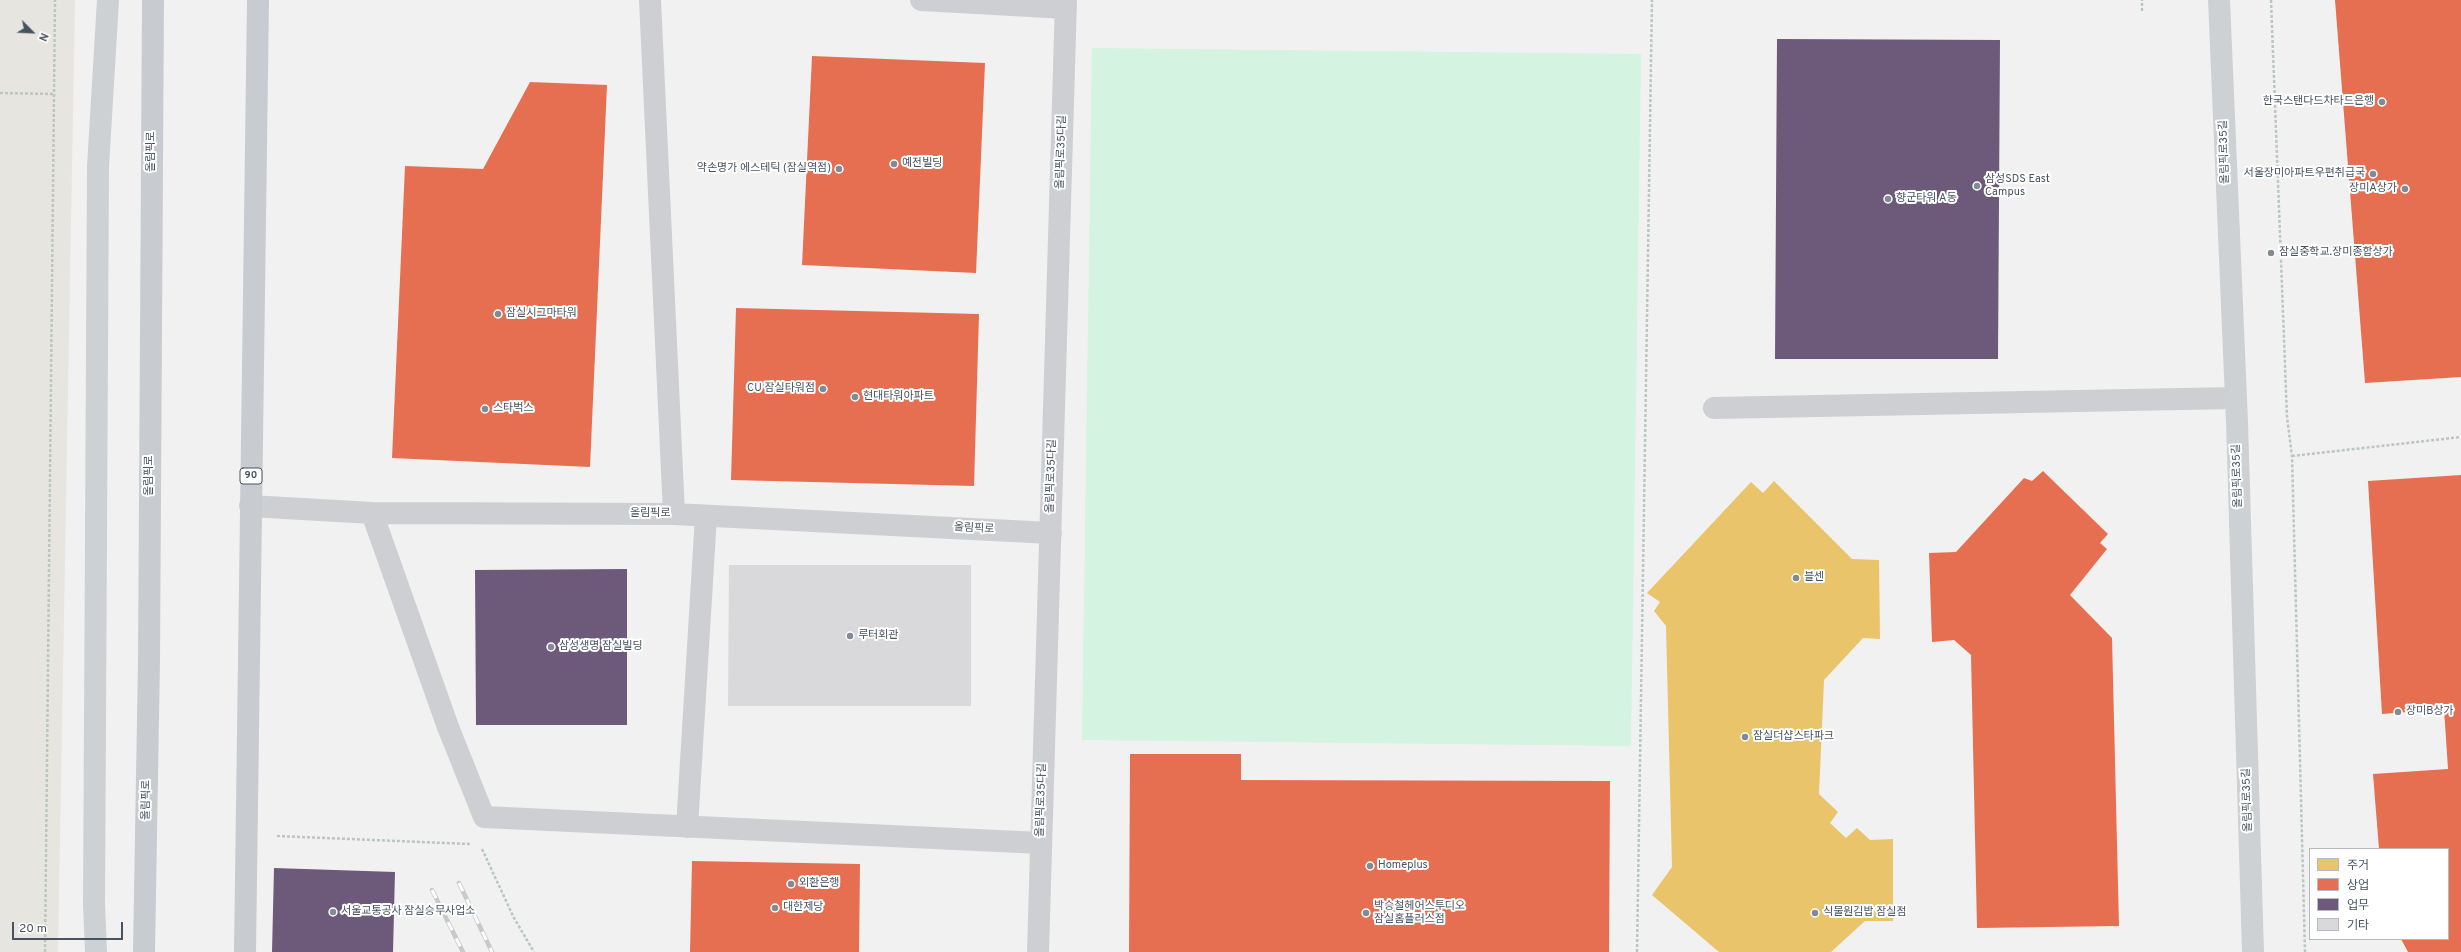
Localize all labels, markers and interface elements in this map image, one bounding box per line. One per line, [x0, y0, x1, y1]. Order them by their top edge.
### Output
north arrow [12, 12, 52, 52]
text: N [35, 30, 51, 43]
place label: 한국스탠다드차타드은행 [2263, 95, 2374, 109]
marker: 한국스탠다드차타드은행 [2377, 97, 2387, 107]
street label: 올림픽로35다길 [1054, 115, 1070, 189]
street label: 올림픽로35길 [2217, 120, 2233, 184]
street label: 올림픽로 [145, 132, 159, 172]
place label: 예전빌딩 [902, 157, 942, 171]
marker: 예전빌딩 [889, 159, 899, 169]
place label: 약손명가 에스테틱 (잠실역점) [697, 162, 831, 176]
marker: 약손명가 에스테틱 (잠실역점) [834, 164, 844, 174]
place label: 서울장미아파트우편취급국 [2244, 167, 2365, 181]
marker: 서울장미아파트우편취급국 [2368, 169, 2378, 179]
place label: 삼성SDS East Campus [1985, 173, 2050, 199]
marker: 삼성SDS East Campus [1972, 181, 1982, 191]
place label: 장미A상가 [2349, 182, 2397, 196]
marker: 장미A상가 [2400, 184, 2410, 194]
place label: 향군타워 A동 [1896, 192, 1957, 206]
marker: 향군타워 A동 [1883, 194, 1893, 204]
place label: 잠실중학교.장미종합상가 [2279, 246, 2393, 260]
marker: 잠실중학교.장미종합상가 [2266, 248, 2276, 258]
place label: 잠실시그마타워 [506, 307, 577, 321]
marker: 잠실시그마타워 [493, 309, 503, 319]
place label: CU 잠실타워점 [747, 382, 815, 396]
marker: CU 잠실타워점 [818, 384, 828, 394]
place label: 현대타워아파트 [863, 390, 934, 404]
marker: 현대타워아파트 [850, 392, 860, 402]
place label: 스타벅스 [493, 402, 533, 416]
marker: 스타벅스 [480, 404, 490, 414]
street label: 올림픽로35다길 [1044, 439, 1060, 513]
street label: 올림픽로35길 [2230, 444, 2246, 508]
street label: 올림픽로 [143, 456, 157, 496]
road number: 90 [240, 468, 262, 484]
street label: 올림픽로 [630, 507, 670, 521]
street label: 올림픽로 [953, 521, 995, 537]
place label: 블센 [1804, 571, 1824, 585]
marker: 블센 [1791, 573, 1801, 583]
place label: 루터회관 [858, 629, 898, 643]
marker: 루터회관 [845, 631, 855, 641]
place label: 삼성생명 잠실빌딩 [559, 640, 643, 654]
marker: 삼성생명 잠실빌딩 [546, 642, 556, 652]
place label: 장미B상가 [2406, 705, 2454, 719]
marker: 장미B상가 [2393, 707, 2403, 717]
place label: 잠실더샵스타파크 [1753, 730, 1834, 744]
marker: 잠실더샵스타파크 [1740, 732, 1750, 742]
street label: 올림픽로35다길 [1034, 763, 1050, 837]
street label: 올림픽로35길 [2240, 768, 2256, 832]
street label: 올림픽로 [140, 780, 154, 820]
legend [2309, 848, 2449, 940]
text: 주거 [2347, 858, 2369, 874]
place label: Homeplus [1378, 859, 1428, 873]
marker: Homeplus [1365, 861, 1375, 871]
place label: 외환은행 [799, 877, 839, 891]
text: 상업 [2347, 878, 2369, 894]
marker: 외환은행 [786, 879, 796, 889]
text: 업무 [2347, 898, 2369, 914]
place label: 박승철헤어스투디오 잠실홈플러스점 [1374, 900, 1465, 926]
place label: 대한제당 [783, 901, 823, 915]
marker: 대한제당 [770, 903, 780, 913]
place label: 서울교통공사 잠실승무사업소 [341, 905, 475, 919]
place label: 식물원김밥 잠실점 [1823, 906, 1907, 920]
marker: 서울교통공사 잠실승무사업소 [328, 907, 338, 917]
marker: 박승철헤어스투디오 잠실홈플러스점 [1361, 908, 1371, 918]
marker: 식물원김밥 잠실점 [1810, 908, 1820, 918]
scale bar [14, 914, 125, 940]
text: 기타 [2347, 918, 2369, 934]
text: 20 m [19, 921, 47, 937]

